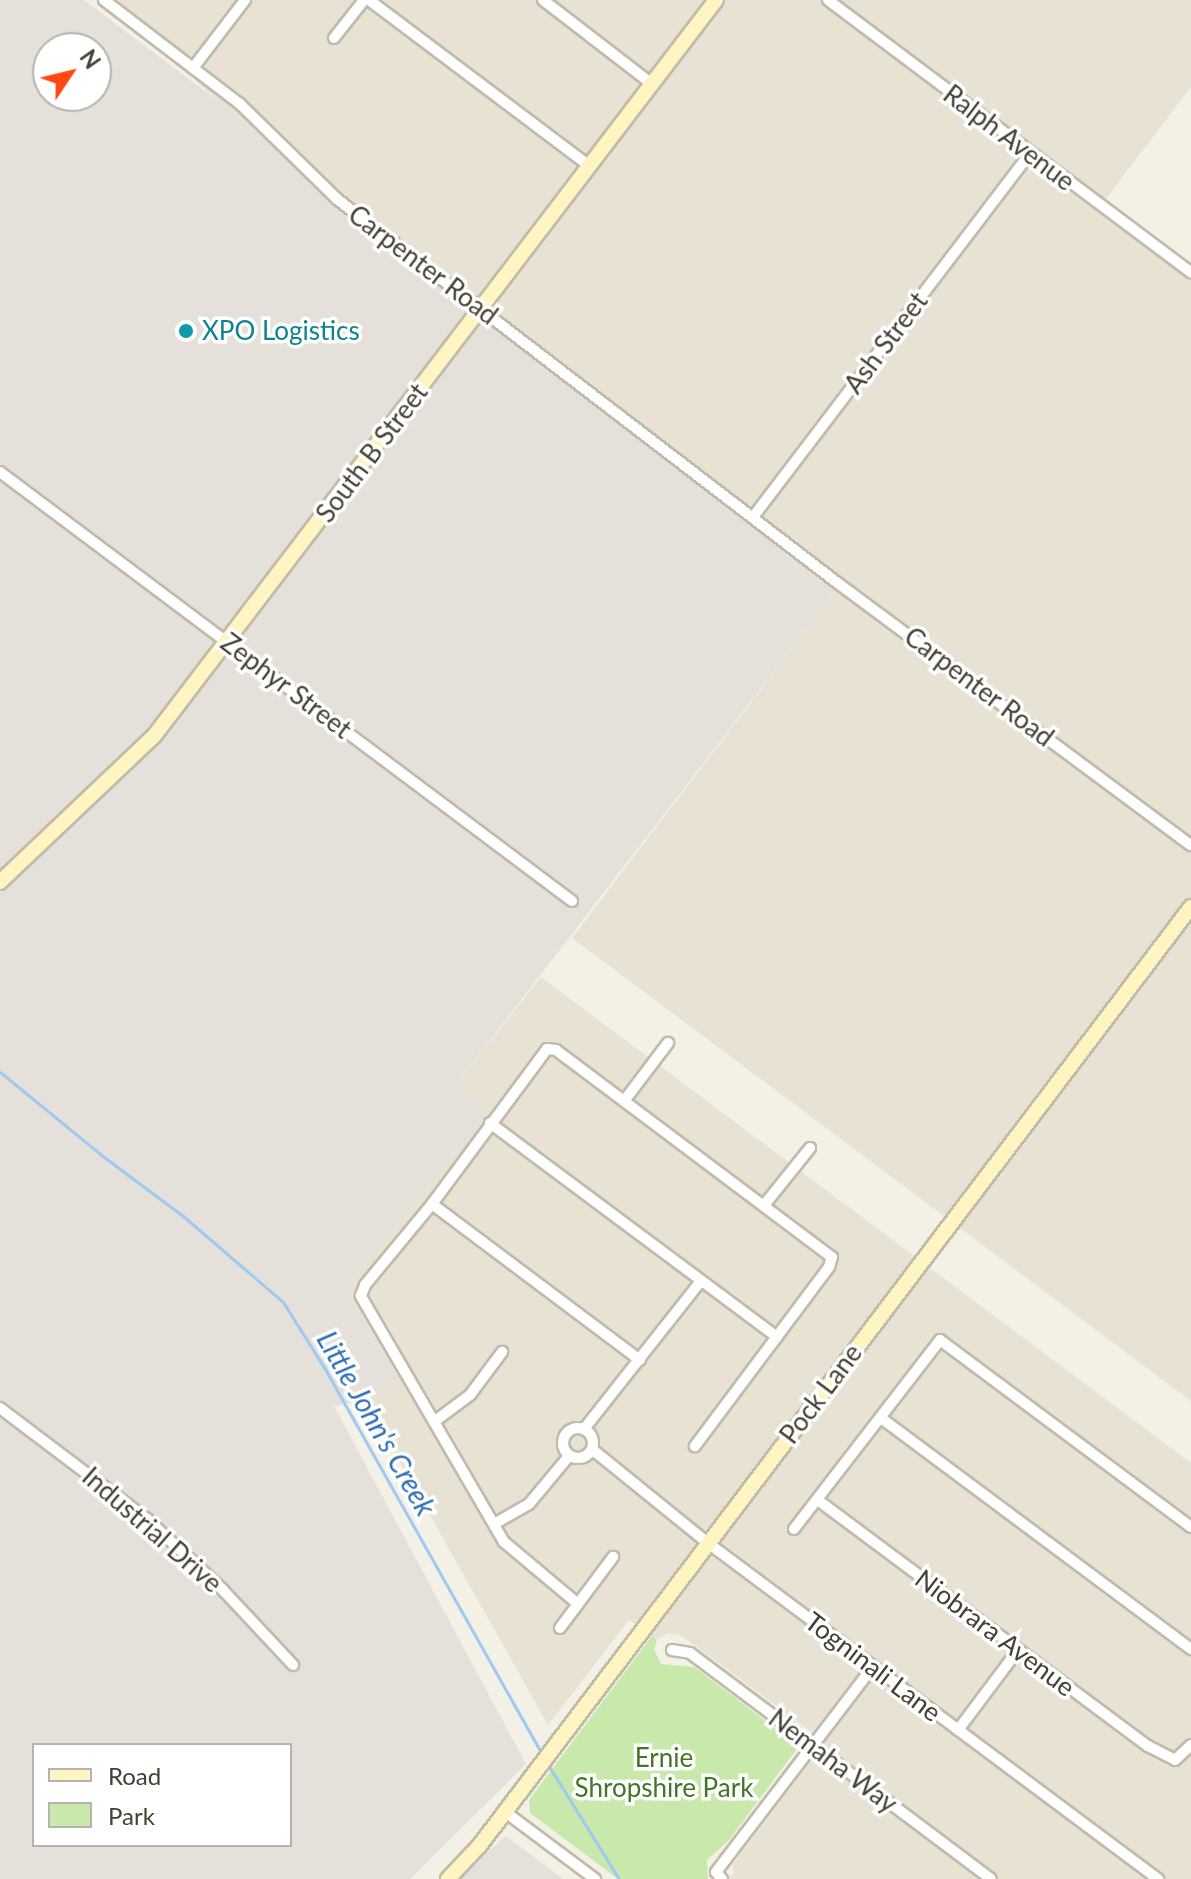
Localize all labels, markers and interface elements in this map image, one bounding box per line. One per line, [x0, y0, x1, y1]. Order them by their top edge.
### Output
north arrow [32, 32, 112, 112]
text: N [75, 44, 106, 74]
street label: Ralph Avenue [937, 78, 1081, 198]
street label: Carpenter Road [342, 199, 504, 331]
street label: Ash Street [838, 286, 934, 400]
place label: XPO Logistics [202, 315, 360, 347]
marker: XPO Logistics [177, 322, 195, 340]
street label: South B Street [310, 377, 434, 529]
street label: Carpenter Road [898, 621, 1060, 753]
street label: Zephyr Street [215, 627, 357, 745]
water label: Little John's Creek [310, 1325, 444, 1521]
street label: Pock Lane [773, 1338, 869, 1450]
street label: Industrial Drive [76, 1461, 228, 1599]
street label: Niobrara Avenue [909, 1563, 1081, 1703]
street label: Togninali Lane [799, 1606, 947, 1728]
street label: Nemaha Way [763, 1702, 903, 1820]
park label: Ernie Shropshire Park [575, 1742, 753, 1804]
legend [32, 1743, 292, 1847]
text: Road [108, 1761, 161, 1790]
text: Park [108, 1801, 155, 1830]

